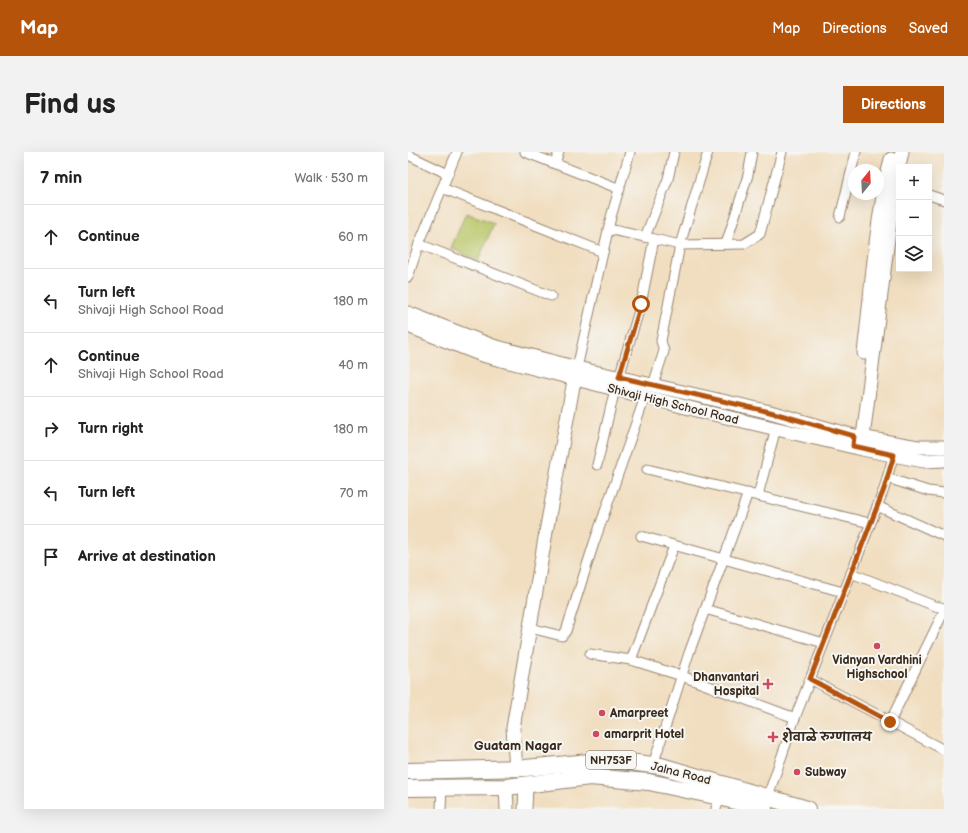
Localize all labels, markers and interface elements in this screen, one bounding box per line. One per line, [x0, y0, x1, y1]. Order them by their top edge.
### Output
text: Map [20, 17, 58, 40]
text: Map [772, 20, 800, 37]
text: Directions [822, 20, 887, 37]
text: Saved [909, 20, 948, 37]
button: Directions [843, 86, 944, 123]
text: Find us [24, 88, 116, 121]
north arrow [848, 164, 884, 200]
map controls [896, 164, 932, 272]
button: + [896, 164, 932, 200]
text: 7 min [40, 168, 82, 188]
text: Walk · 530 m [294, 170, 368, 186]
button: − [896, 200, 932, 236]
icon: ahead [40, 226, 62, 248]
text: Continue [78, 227, 140, 246]
text: 60 m [338, 229, 368, 245]
button: layers [896, 236, 932, 272]
text: Turn left [78, 283, 135, 302]
icon: left [40, 290, 62, 312]
text: 180 m [333, 293, 368, 309]
route start [632, 295, 650, 313]
text: Shivaji High School Road [78, 302, 224, 318]
text: Continue [78, 347, 140, 366]
icon: ahead [40, 354, 62, 376]
text: 40 m [338, 357, 368, 373]
text: Shivaji High School Road [78, 366, 224, 382]
street label: Shivaji High School Road [606, 381, 740, 428]
icon: right [40, 418, 62, 440]
text: Turn right [78, 419, 143, 438]
text: 180 m [333, 421, 368, 437]
icon: left [40, 482, 62, 504]
text: Turn left [78, 483, 135, 502]
text: 70 m [340, 485, 368, 501]
icon: arrive [40, 546, 62, 568]
text: Arrive at destination [78, 547, 216, 566]
marker: Vidnyan Vardhini Highschool [872, 641, 882, 651]
place label: Vidnyan Vardhini Highschool [832, 653, 922, 682]
place label: Dhanvantari Hospital [693, 670, 759, 699]
marker: Dhanvantari Hospital [762, 678, 774, 690]
place label: Amarpreet [609, 706, 668, 721]
marker: Amarpreet [597, 708, 607, 718]
route end [881, 713, 899, 731]
place label: amarprit Hotel [604, 727, 684, 742]
place label: शेवाळे रुग्णालय [782, 727, 873, 745]
marker: amarprit Hotel [591, 729, 601, 739]
marker: शेवाळे रुग्णालय [767, 731, 779, 743]
district label: Guatam Nagar [474, 738, 563, 754]
road number: NH753F [586, 751, 636, 769]
street label: Jalna Road [649, 759, 713, 788]
place label: Subway [805, 765, 847, 780]
marker: Subway [792, 767, 802, 777]

